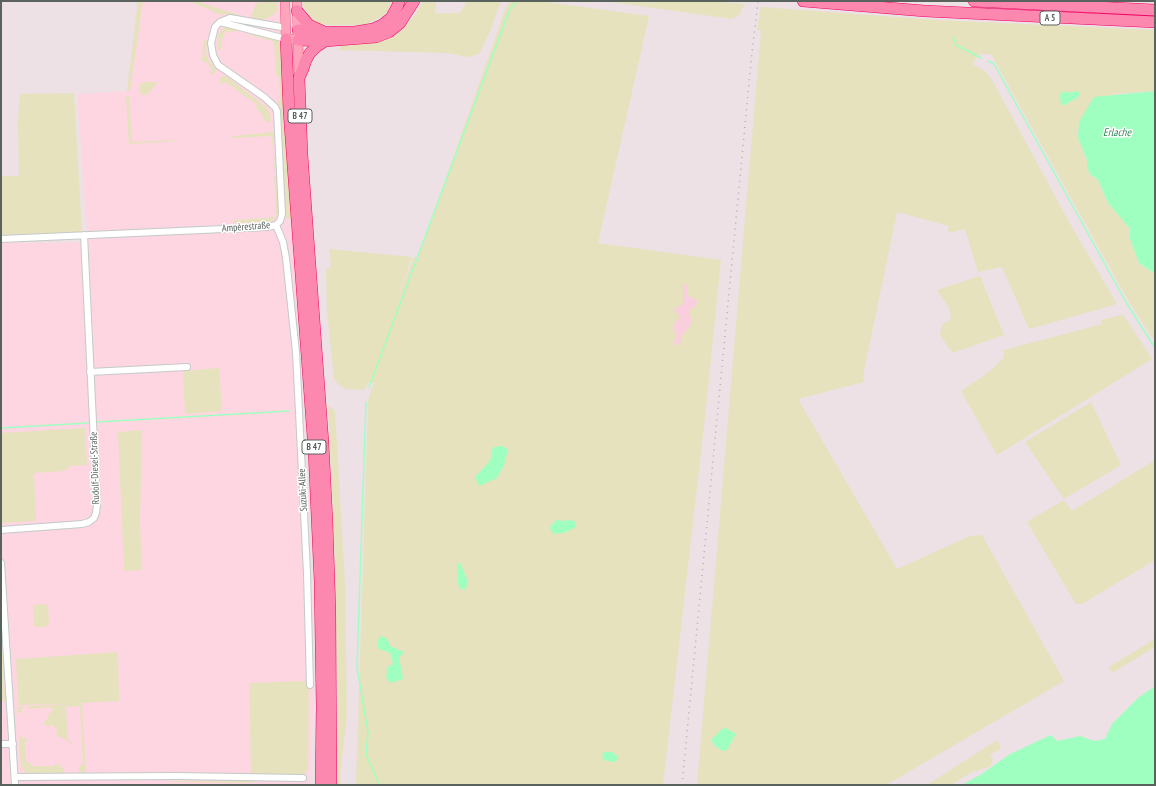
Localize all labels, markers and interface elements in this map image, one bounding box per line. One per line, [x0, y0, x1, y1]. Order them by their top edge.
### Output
road number: A 5 [1040, 11, 1060, 25]
road number: B 47 [288, 109, 312, 123]
water label: Erlache [1103, 126, 1131, 140]
street label: Ampèrestraße [221, 219, 271, 235]
street label: Rudolf-Diesel-Straße [88, 431, 102, 505]
road number: B 47 [302, 440, 326, 454]
street label: Suzuki-Allee [296, 468, 310, 512]

